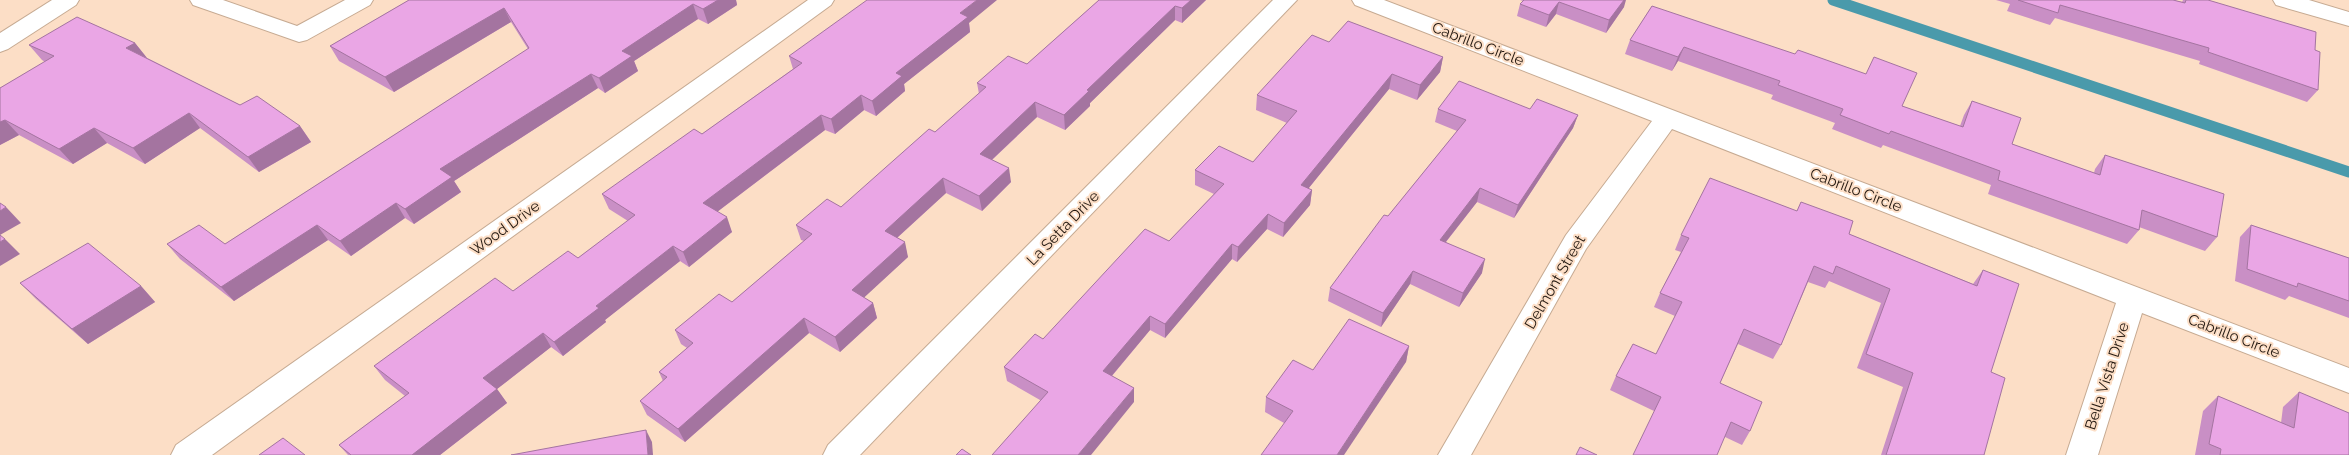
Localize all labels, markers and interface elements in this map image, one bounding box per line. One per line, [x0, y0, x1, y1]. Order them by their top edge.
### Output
street label: Cabrillo Circle [1430, 18, 1527, 70]
street label: Cabrillo Circle [1808, 164, 1905, 216]
street label: La Setta Drive [1023, 187, 1103, 269]
street label: Wood Drive [467, 197, 543, 259]
street label: Delmont Street [1521, 232, 1589, 332]
street label: Cabrillo Circle [2186, 310, 2283, 362]
street label: Bella Vista Drive [2081, 320, 2133, 432]

